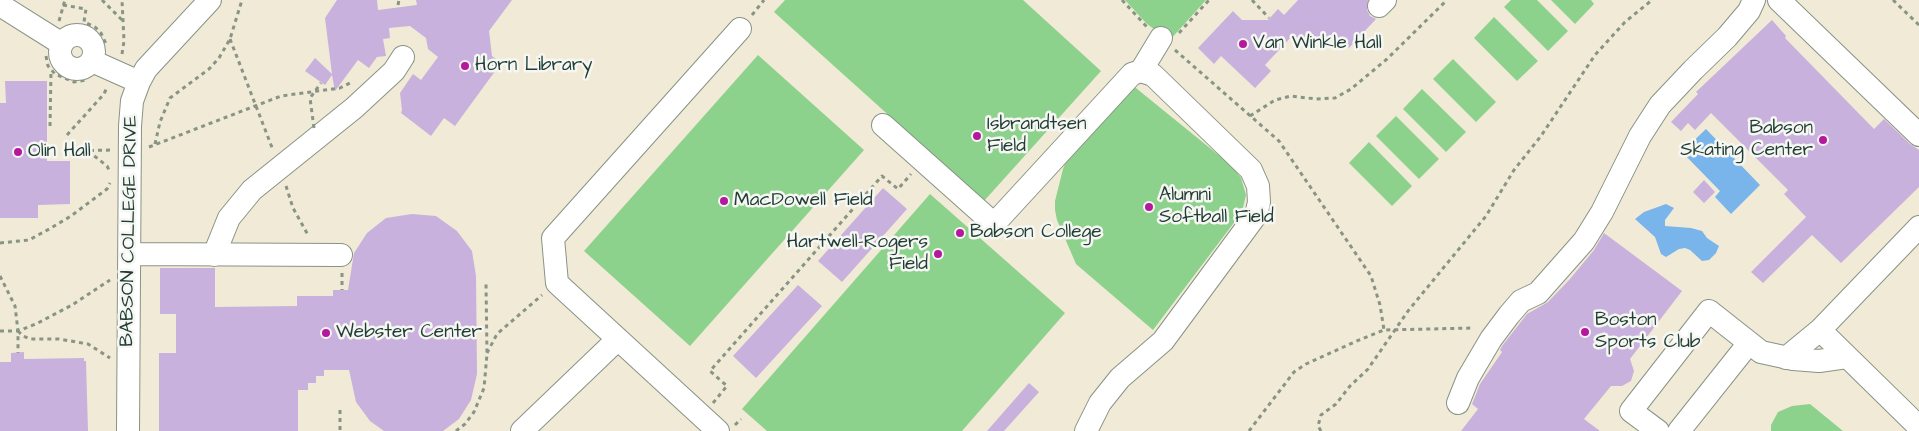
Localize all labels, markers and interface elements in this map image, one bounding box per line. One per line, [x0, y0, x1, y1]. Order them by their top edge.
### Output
place label: Van Winkle Hall [1253, 33, 1382, 55]
marker: Van Winkle Hall [1237, 38, 1249, 50]
place label: Horn Library [475, 55, 593, 77]
marker: Horn Library [459, 60, 471, 72]
place label: Isbrandtsen Field [987, 114, 1086, 158]
street label: BABSON COLLEGE DRIVE [117, 115, 143, 347]
place label: Babson Skating Center [1680, 118, 1813, 162]
marker: Isbrandtsen Field [971, 130, 983, 142]
marker: Babson Skating Center [1817, 134, 1829, 146]
place label: Olin Hall [28, 141, 91, 163]
marker: Olin Hall [12, 146, 24, 158]
place label: Alumni Softball Field [1159, 185, 1274, 229]
place label: MacDowell Field [734, 190, 873, 212]
marker: MacDowell Field [718, 195, 730, 207]
marker: Alumni Softball Field [1143, 201, 1155, 213]
place label: Babson College [970, 222, 1102, 244]
marker: Babson College [954, 227, 966, 239]
place label: Hartwell-Rogers Field [787, 232, 928, 276]
marker: Hartwell-Rogers Field [932, 248, 944, 260]
place label: Boston Sports Club [1595, 310, 1701, 354]
place label: Webster Center [336, 322, 482, 344]
marker: Boston Sports Club [1579, 326, 1591, 338]
marker: Webster Center [320, 327, 332, 339]

